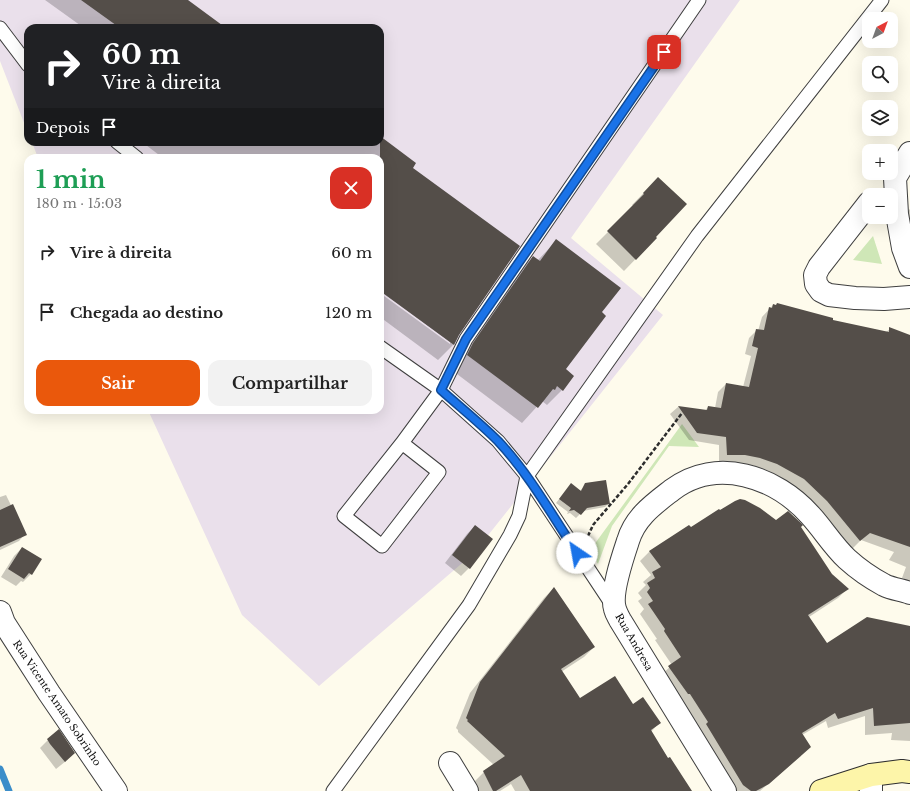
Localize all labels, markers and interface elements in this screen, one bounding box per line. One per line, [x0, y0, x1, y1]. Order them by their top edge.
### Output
north arrow [862, 12, 898, 48]
map controls [862, 12, 898, 224]
pin [647, 35, 681, 69]
text: 60 m [102, 37, 180, 72]
icon: right [36, 40, 88, 92]
icon: arrive [653, 41, 675, 63]
button: search [862, 56, 898, 92]
text: Vire à direita [102, 72, 221, 94]
button: layers [862, 100, 898, 136]
icon: arrive [98, 116, 120, 138]
text: Depois [36, 118, 90, 137]
button: + [862, 144, 898, 180]
text: 1 min [36, 165, 106, 194]
button: close [330, 167, 372, 209]
button: − [862, 188, 898, 224]
text: 180 m · 15:03 [36, 195, 122, 212]
icon: right [36, 241, 58, 263]
text: Vire à direita [70, 243, 172, 262]
text: 60 m [331, 243, 372, 262]
icon: arrive [36, 301, 58, 323]
text: Chegada ao destino [70, 303, 223, 322]
text: 120 m [325, 303, 372, 322]
button: Sair [36, 360, 200, 406]
button: Compartilhar [208, 360, 372, 406]
position arrow [556, 532, 598, 574]
street label: Rua Andresa [612, 611, 656, 673]
street label: Rua Vicente Amato Sobrinho [10, 638, 104, 769]

